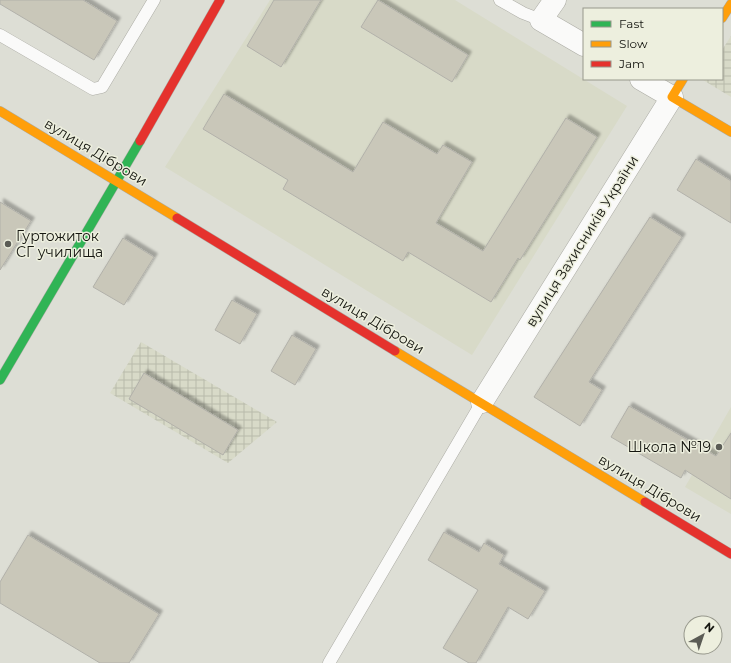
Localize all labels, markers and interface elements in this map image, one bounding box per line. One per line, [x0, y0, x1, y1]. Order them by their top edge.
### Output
legend [583, 8, 723, 80]
text: Fast [619, 16, 644, 31]
text: Slow [619, 36, 648, 51]
text: Jam [618, 56, 645, 71]
street label: вулиця Діброви [41, 114, 151, 190]
street label: вулиця Захисників України [522, 152, 642, 330]
place label: Гуртожиток СГ училища [16, 227, 103, 261]
marker: Гуртожиток СГ училища [3, 239, 13, 249]
street label: вулиця Діброви [318, 282, 428, 358]
place label: Школа №19 [627, 438, 711, 456]
marker: Школа №19 [714, 442, 724, 452]
street label: вулиця Діброви [595, 450, 705, 526]
north arrow [683, 615, 723, 655]
text: N [702, 619, 717, 636]

